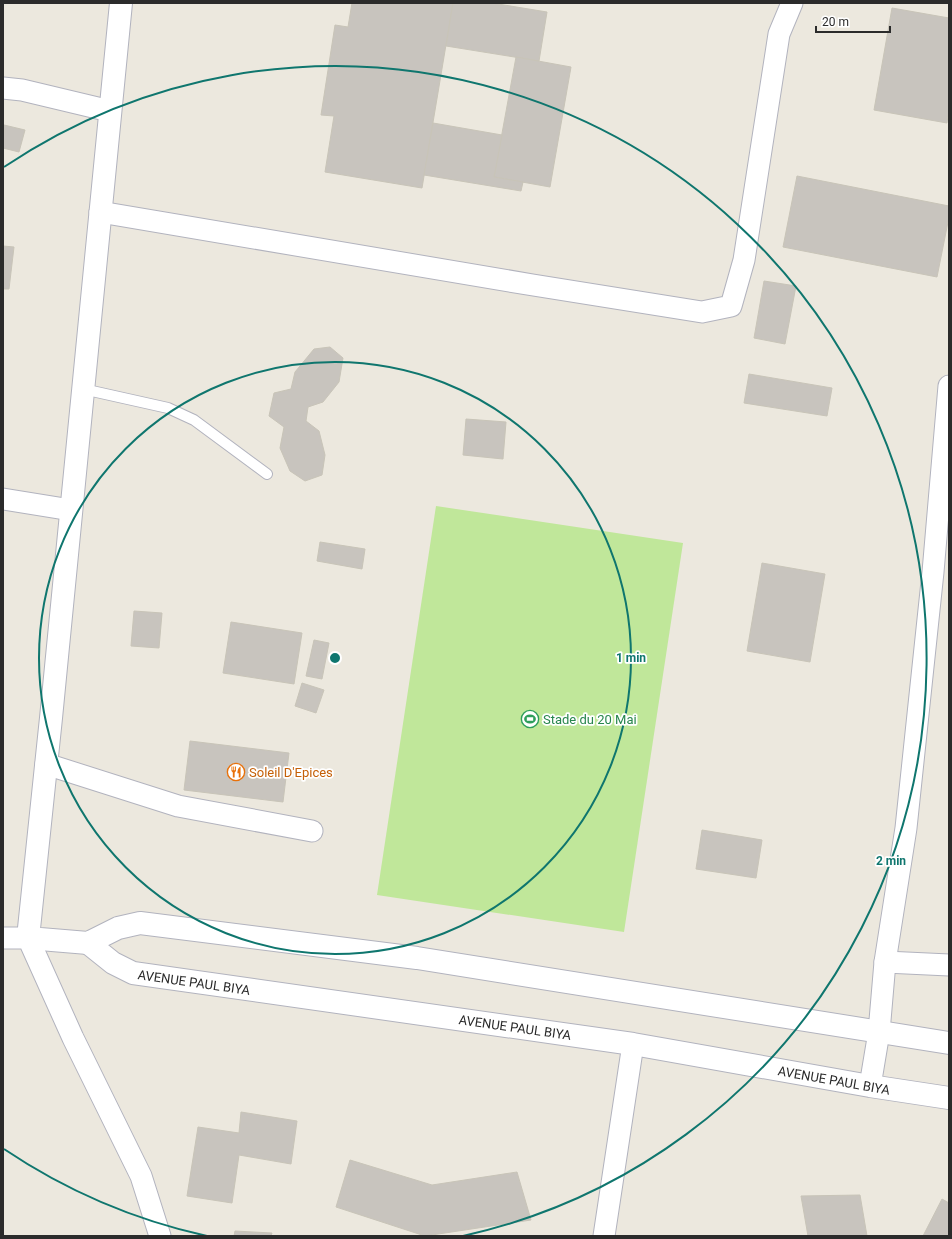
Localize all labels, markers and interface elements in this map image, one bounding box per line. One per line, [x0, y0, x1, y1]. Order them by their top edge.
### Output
scale bar [816, 8, 890, 34]
text: 20 m [822, 15, 849, 29]
centre of rings [328, 651, 342, 665]
text: 1 min [616, 651, 646, 665]
sports icon: Stade du 20 Mai [520, 709, 540, 729]
place label: Stade du 20 Mai [543, 712, 637, 727]
restaurant icon: Soleil D'Epices [226, 762, 246, 782]
place label: Soleil D'Epices [249, 765, 333, 780]
text: 2 min [876, 854, 906, 868]
street label: AVENUE PAUL BIYA [137, 967, 252, 998]
street label: AVENUE PAUL BIYA [458, 1012, 573, 1043]
street label: AVENUE PAUL BIYA [777, 1063, 892, 1098]

